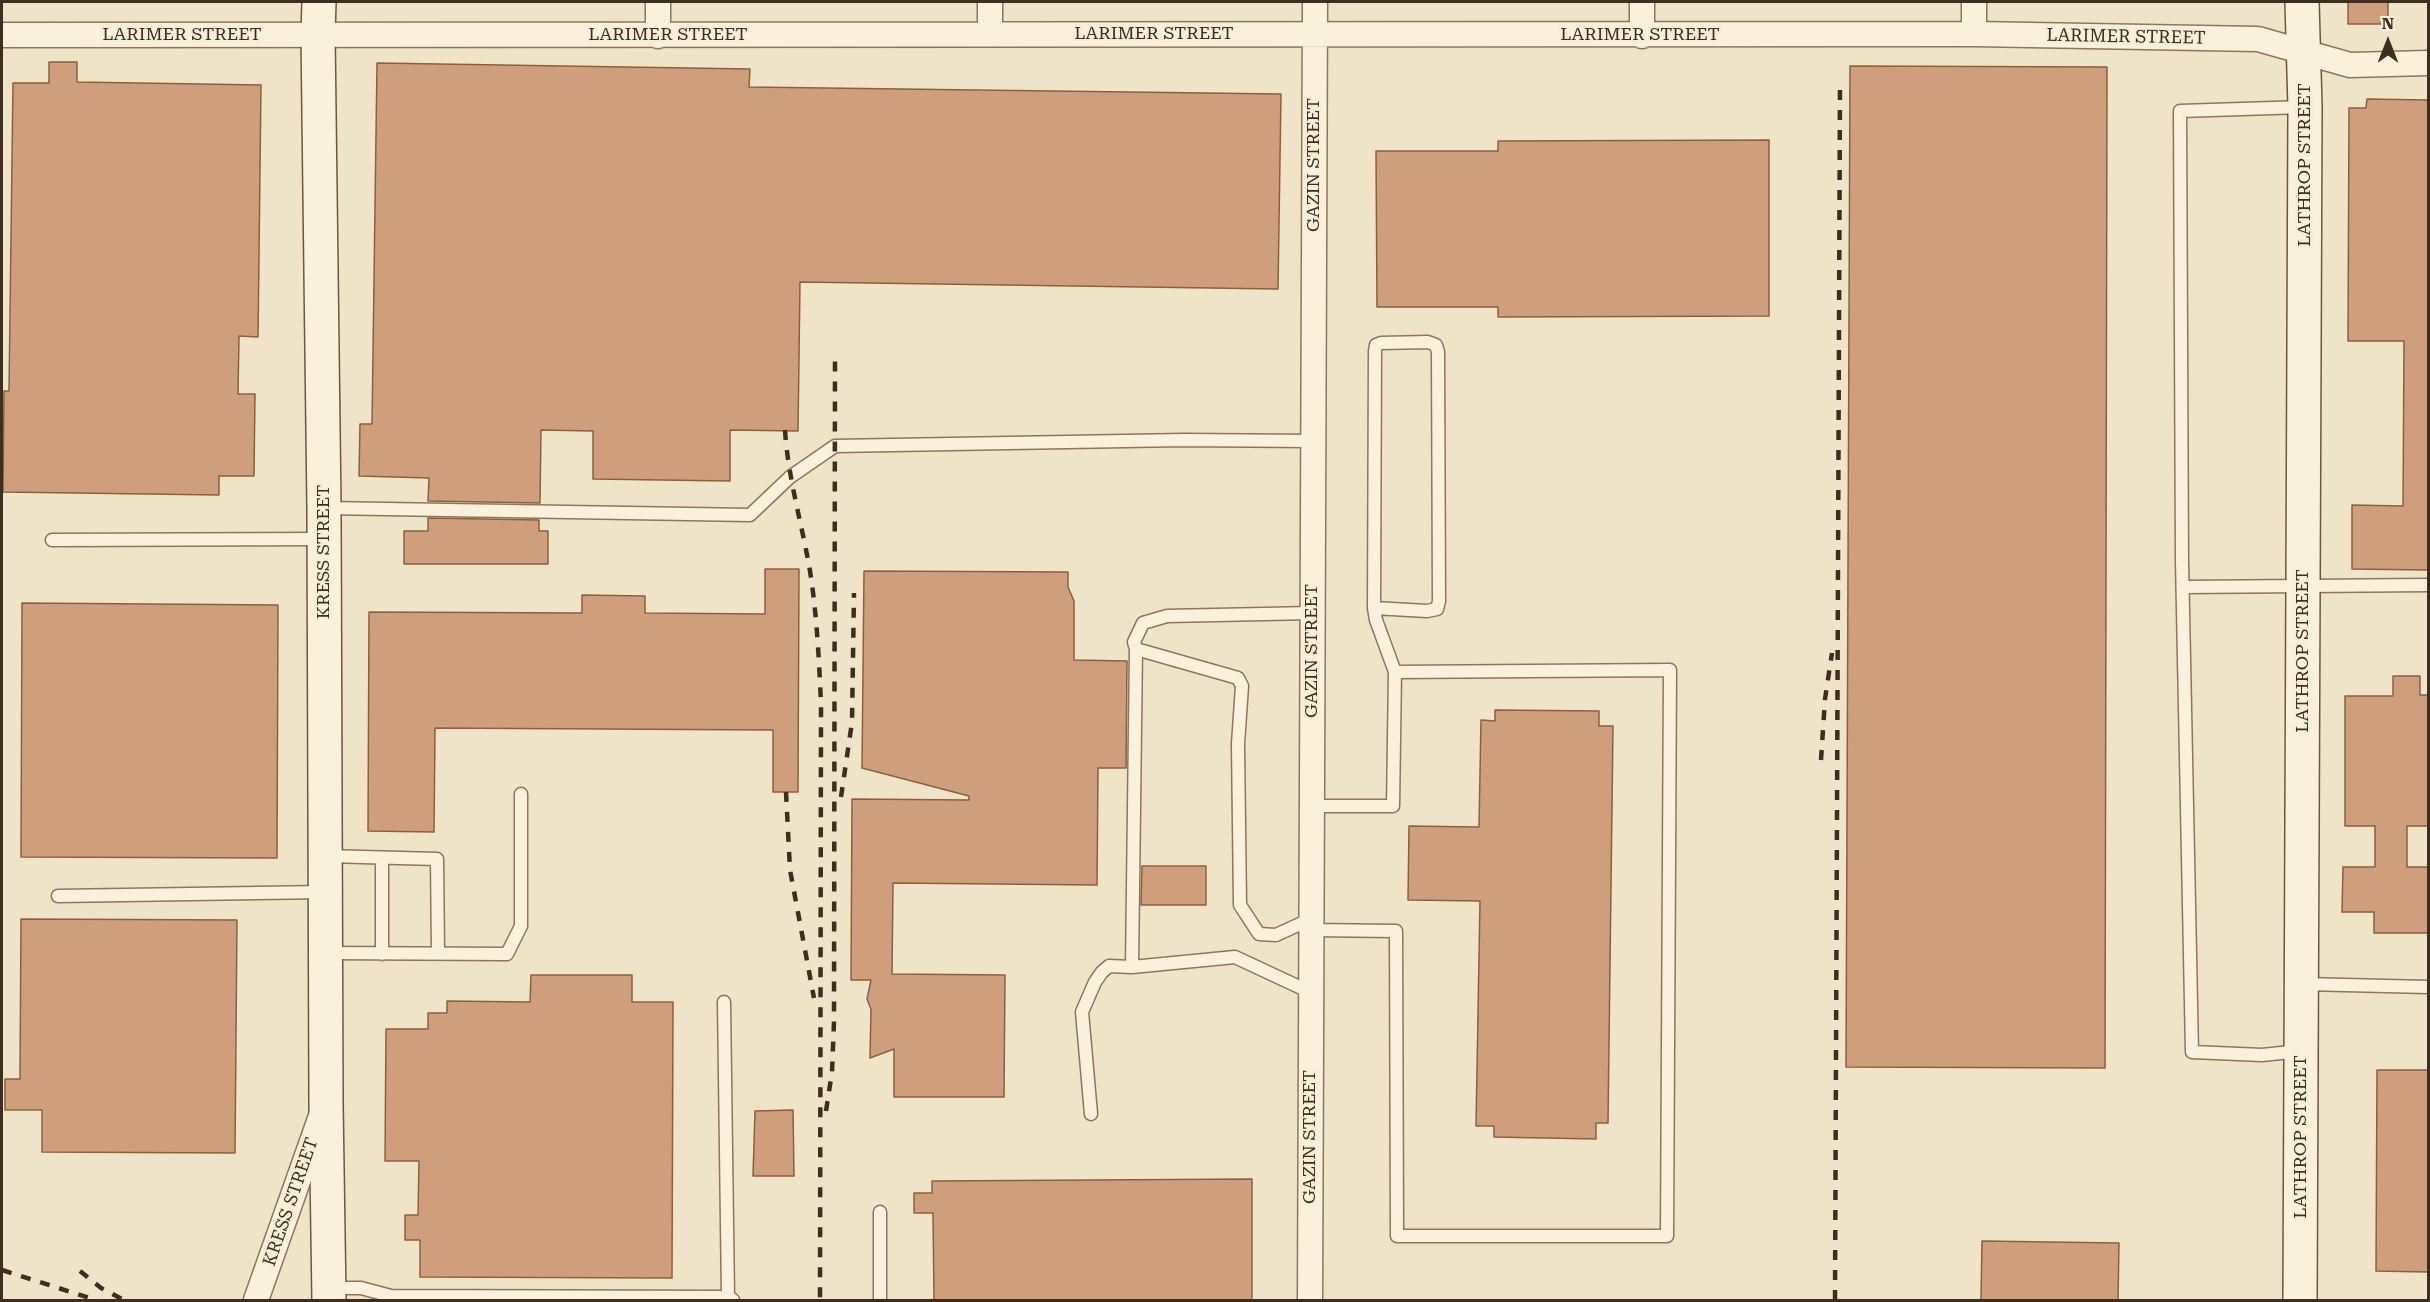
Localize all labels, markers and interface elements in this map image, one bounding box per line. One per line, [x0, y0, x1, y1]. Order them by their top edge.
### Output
north arrow [2358, 12, 2418, 72]
text: N [2382, 14, 2394, 33]
street label: LARIMER STREET [1074, 23, 1234, 45]
street label: LARIMER STREET [102, 24, 262, 46]
street label: LARIMER STREET [588, 24, 748, 46]
street label: LARIMER STREET [1560, 24, 1720, 46]
street label: LARIMER STREET [2046, 25, 2206, 49]
street label: LATHROP STREET [2294, 83, 2316, 247]
street label: GAZIN STREET [1303, 98, 1325, 232]
street label: KRESS STREET [313, 485, 335, 619]
street label: LATHROP STREET [2292, 569, 2314, 733]
street label: GAZIN STREET [1301, 584, 1323, 718]
street label: LATHROP STREET [2290, 1055, 2312, 1219]
street label: GAZIN STREET [1299, 1070, 1321, 1204]
street label: KRESS STREET [259, 1135, 323, 1269]

